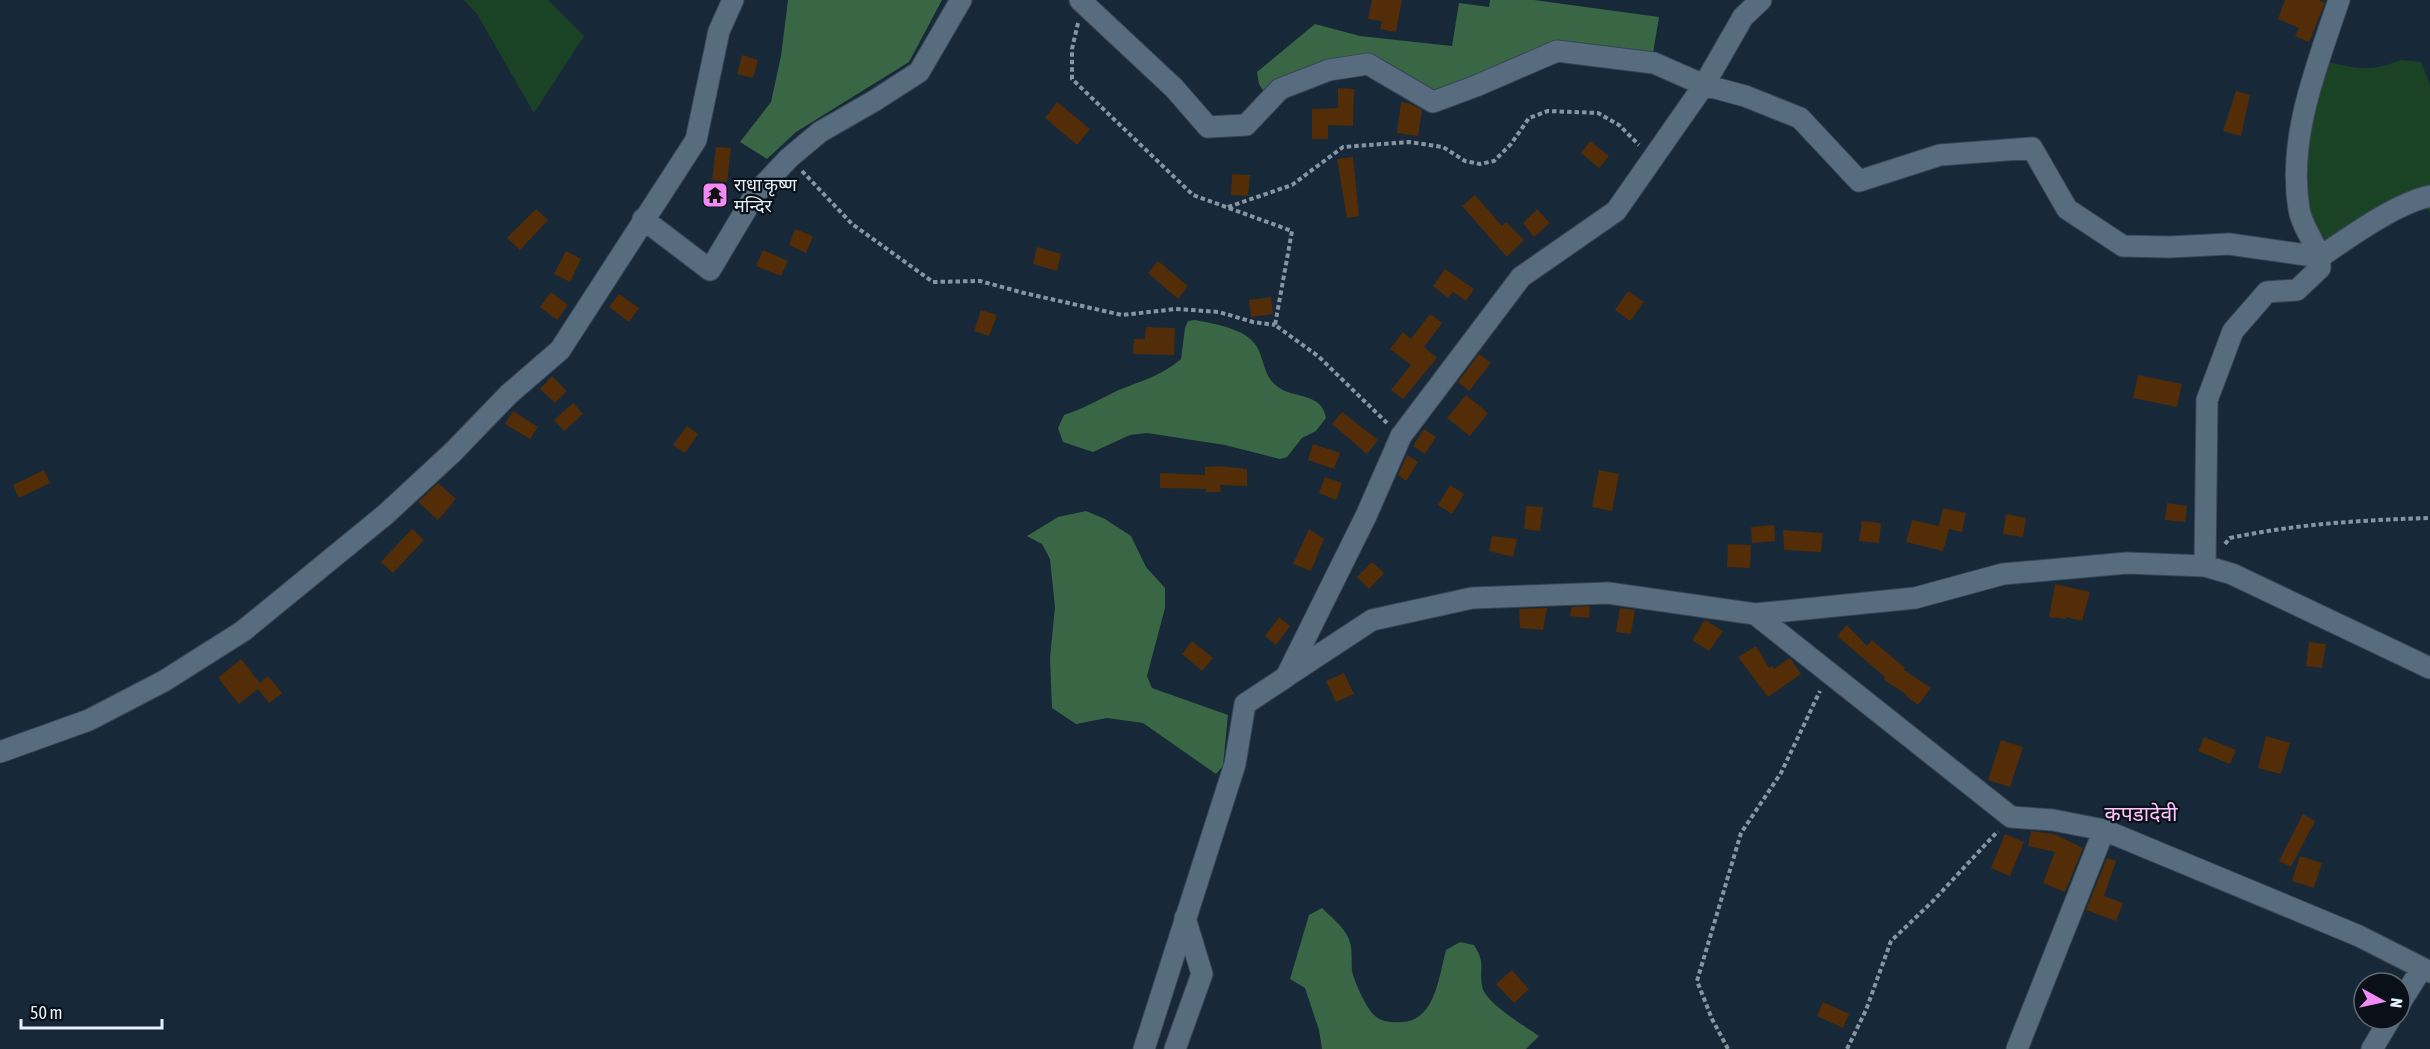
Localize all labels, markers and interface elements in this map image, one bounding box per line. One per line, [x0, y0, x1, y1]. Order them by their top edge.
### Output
place label: राधा कृष्ण मन्दिर [734, 174, 798, 216]
temple icon: राधा कृष्ण मन्दिर [700, 180, 730, 210]
district label: कपडादेवी [2105, 801, 2178, 825]
north arrow [2352, 971, 2412, 1031]
scale bar [21, 992, 162, 1030]
text: N [2387, 997, 2406, 1009]
text: 50 m [30, 1002, 62, 1023]

